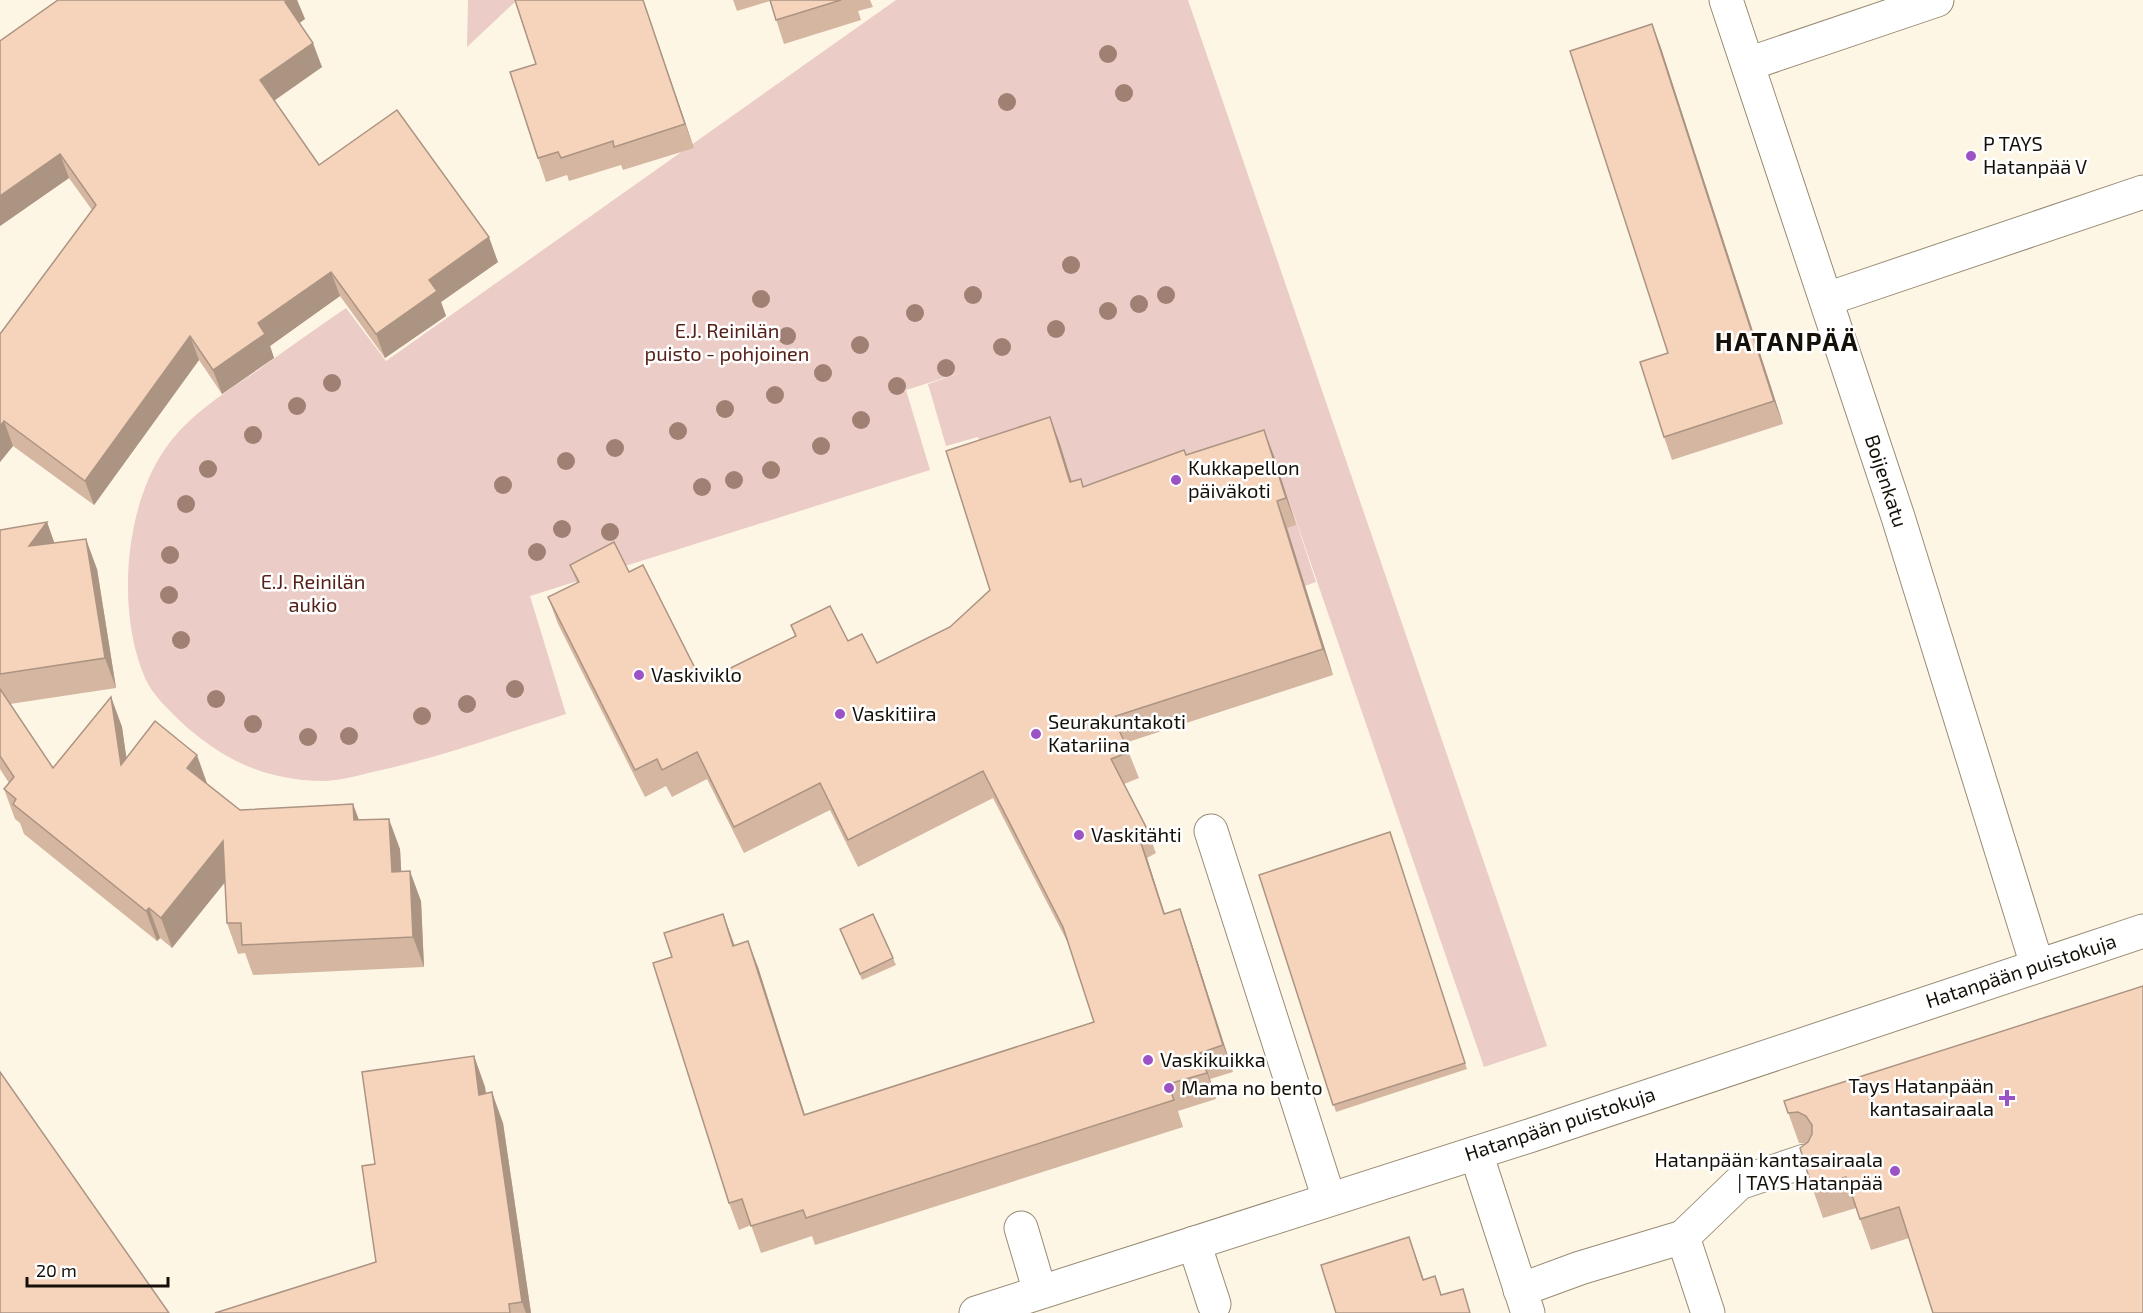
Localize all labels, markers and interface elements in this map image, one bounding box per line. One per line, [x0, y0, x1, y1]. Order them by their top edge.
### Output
place label: P TAYS Hatanpää V [1983, 131, 2087, 178]
marker: P TAYS Hatanpää V [1964, 149, 1978, 163]
park label: E.J. Reinilän puisto - pohjoinen [645, 318, 809, 365]
district label: HATANPÄÄ [1715, 325, 1859, 356]
street label: Boijenkatu [1861, 431, 1913, 530]
place label: Kukkapellon päiväkoti [1188, 455, 1300, 502]
marker: Kukkapellon päiväkoti [1169, 473, 1183, 487]
park label: E.J. Reinilän aukio [261, 569, 365, 616]
place label: Vaskiviklo [651, 662, 742, 686]
marker: Vaskiviklo [632, 668, 646, 682]
place label: Vaskitiira [852, 701, 936, 725]
marker: Vaskitiira [833, 707, 847, 721]
place label: Seurakuntakoti Katariina [1048, 709, 1186, 756]
marker: Seurakuntakoti Katariina [1029, 727, 1043, 741]
place label: Vaskitähti [1091, 822, 1182, 846]
marker: Vaskitähti [1072, 828, 1086, 842]
street label: Hatanpään puistokuja [1922, 928, 2119, 1012]
place label: Vaskikuikka [1160, 1047, 1266, 1071]
marker: Vaskikuikka [1141, 1053, 1155, 1067]
place label: Tays Hatanpään kantasairaala [1848, 1073, 1994, 1120]
place label: Mama no bento [1181, 1075, 1323, 1099]
marker: Mama no bento [1162, 1081, 1176, 1095]
street label: Hatanpään puistokuja [1461, 1081, 1658, 1165]
marker: Tays Hatanpään kantasairaala [1998, 1089, 2016, 1107]
place label: Hatanpään kantasairaala | TAYS Hatanpää [1654, 1147, 1883, 1194]
marker: Hatanpään kantasairaala | TAYS Hatanpää [1888, 1164, 1902, 1178]
scale bar [27, 1250, 168, 1288]
text: 20 m [36, 1259, 77, 1281]

